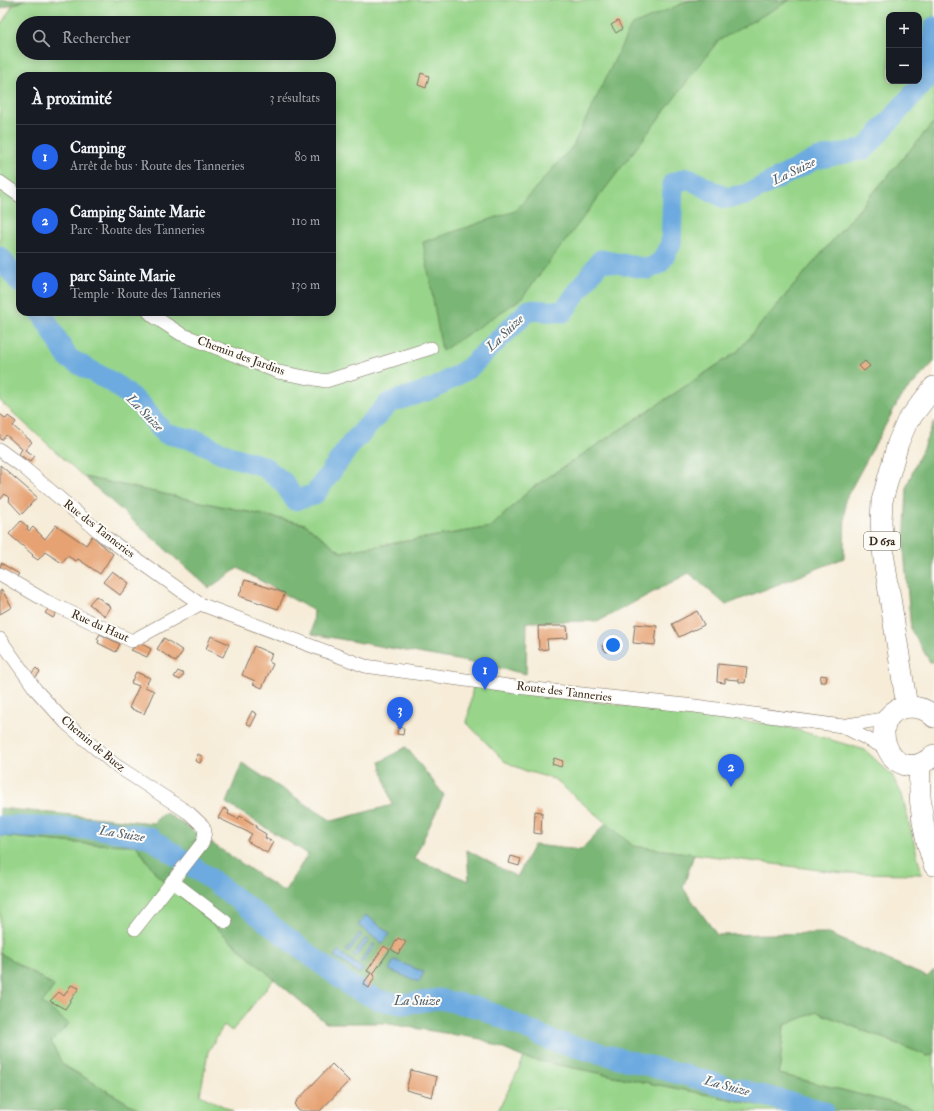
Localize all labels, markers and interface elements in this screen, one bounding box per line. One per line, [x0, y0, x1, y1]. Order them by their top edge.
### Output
map controls [886, 12, 922, 84]
button: + [886, 12, 922, 48]
search box [16, 16, 336, 60]
icon: search [30, 27, 52, 49]
text: Rechercher [62, 29, 130, 48]
button: − [886, 48, 922, 84]
text: À proximité [32, 88, 112, 109]
text: 3 résultats [269, 90, 320, 106]
text: Camping [70, 139, 125, 158]
text: 1 [43, 149, 47, 165]
text: 80 m [294, 149, 320, 165]
water label: La Suize [769, 153, 819, 189]
text: Arrêt de bus · Route des Tanneries [70, 158, 244, 174]
text: Camping Sainte Marie [70, 203, 205, 222]
text: 2 [42, 213, 48, 229]
text: 110 m [291, 213, 320, 229]
text: Parc · Route des Tanneries [70, 222, 205, 238]
text: parc Sainte Marie [70, 267, 175, 286]
text: 3 [43, 277, 48, 293]
text: 130 m [291, 277, 320, 293]
text: Temple · Route des Tanneries [70, 286, 221, 302]
water label: La Suize [482, 311, 528, 355]
street label: Chemin des Jardins [195, 333, 287, 379]
water label: La Suize [122, 390, 167, 435]
street label: Rue des Tanneries [60, 496, 138, 562]
road number: D 65a [864, 532, 900, 550]
street label: Rue du Haut [69, 607, 131, 645]
your location [603, 635, 623, 655]
pin: 1 [472, 657, 498, 690]
street label: Route des Tanneries [515, 679, 613, 705]
pin: 3 [387, 697, 413, 730]
street label: Chemin de Buez [58, 713, 128, 775]
pin: 2 [718, 754, 744, 787]
water label: La Suize [97, 822, 147, 846]
water label: La Suize [393, 993, 441, 1009]
water label: La Suize [702, 1072, 752, 1100]

